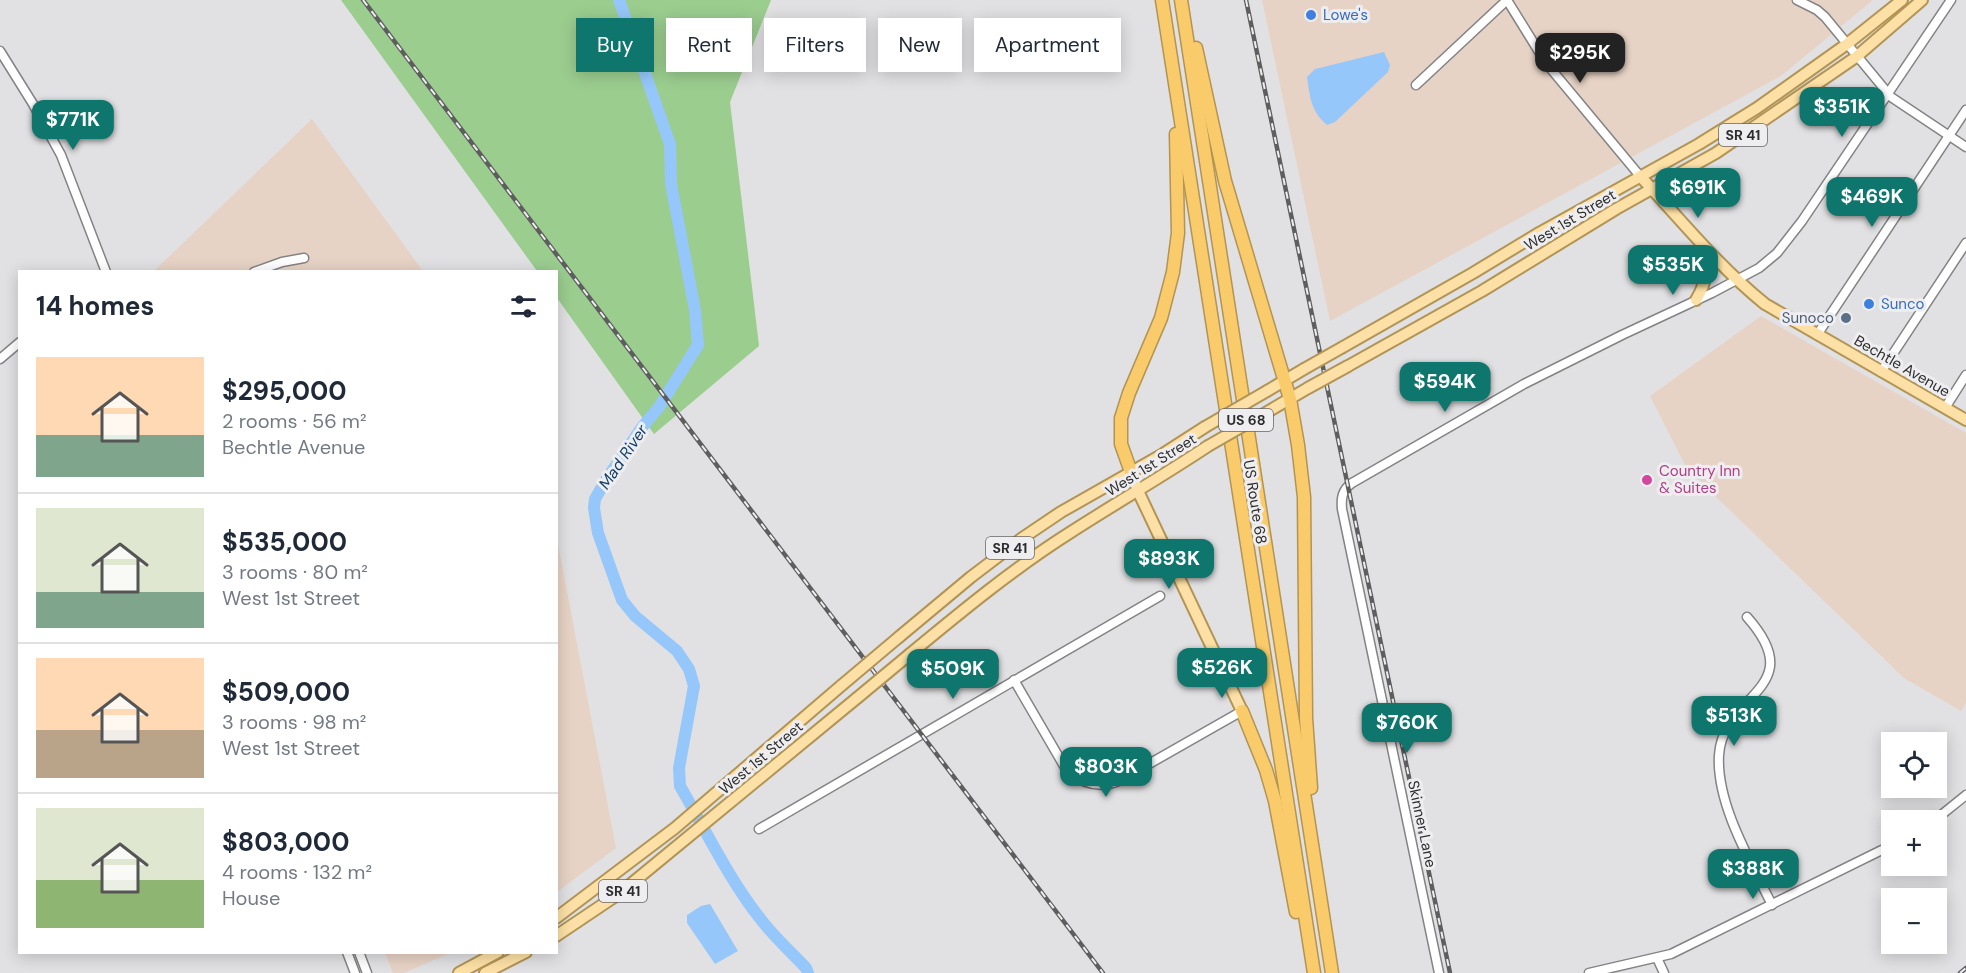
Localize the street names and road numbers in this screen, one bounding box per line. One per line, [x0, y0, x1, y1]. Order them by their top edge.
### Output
road number: SR 41 [1719, 124, 1767, 146]
street label: West 1st Street [1520, 185, 1620, 255]
street label: Bechtle Avenue [1850, 330, 1954, 402]
road number: US 68 [1219, 409, 1273, 431]
street label: West 1st Street [1102, 429, 1200, 501]
street label: US Route 68 [1238, 458, 1272, 546]
road number: SR 41 [986, 537, 1034, 559]
street label: West 1st Street [715, 717, 807, 799]
street label: Skinner Lane [1403, 779, 1441, 869]
road number: SR 41 [599, 880, 647, 902]

